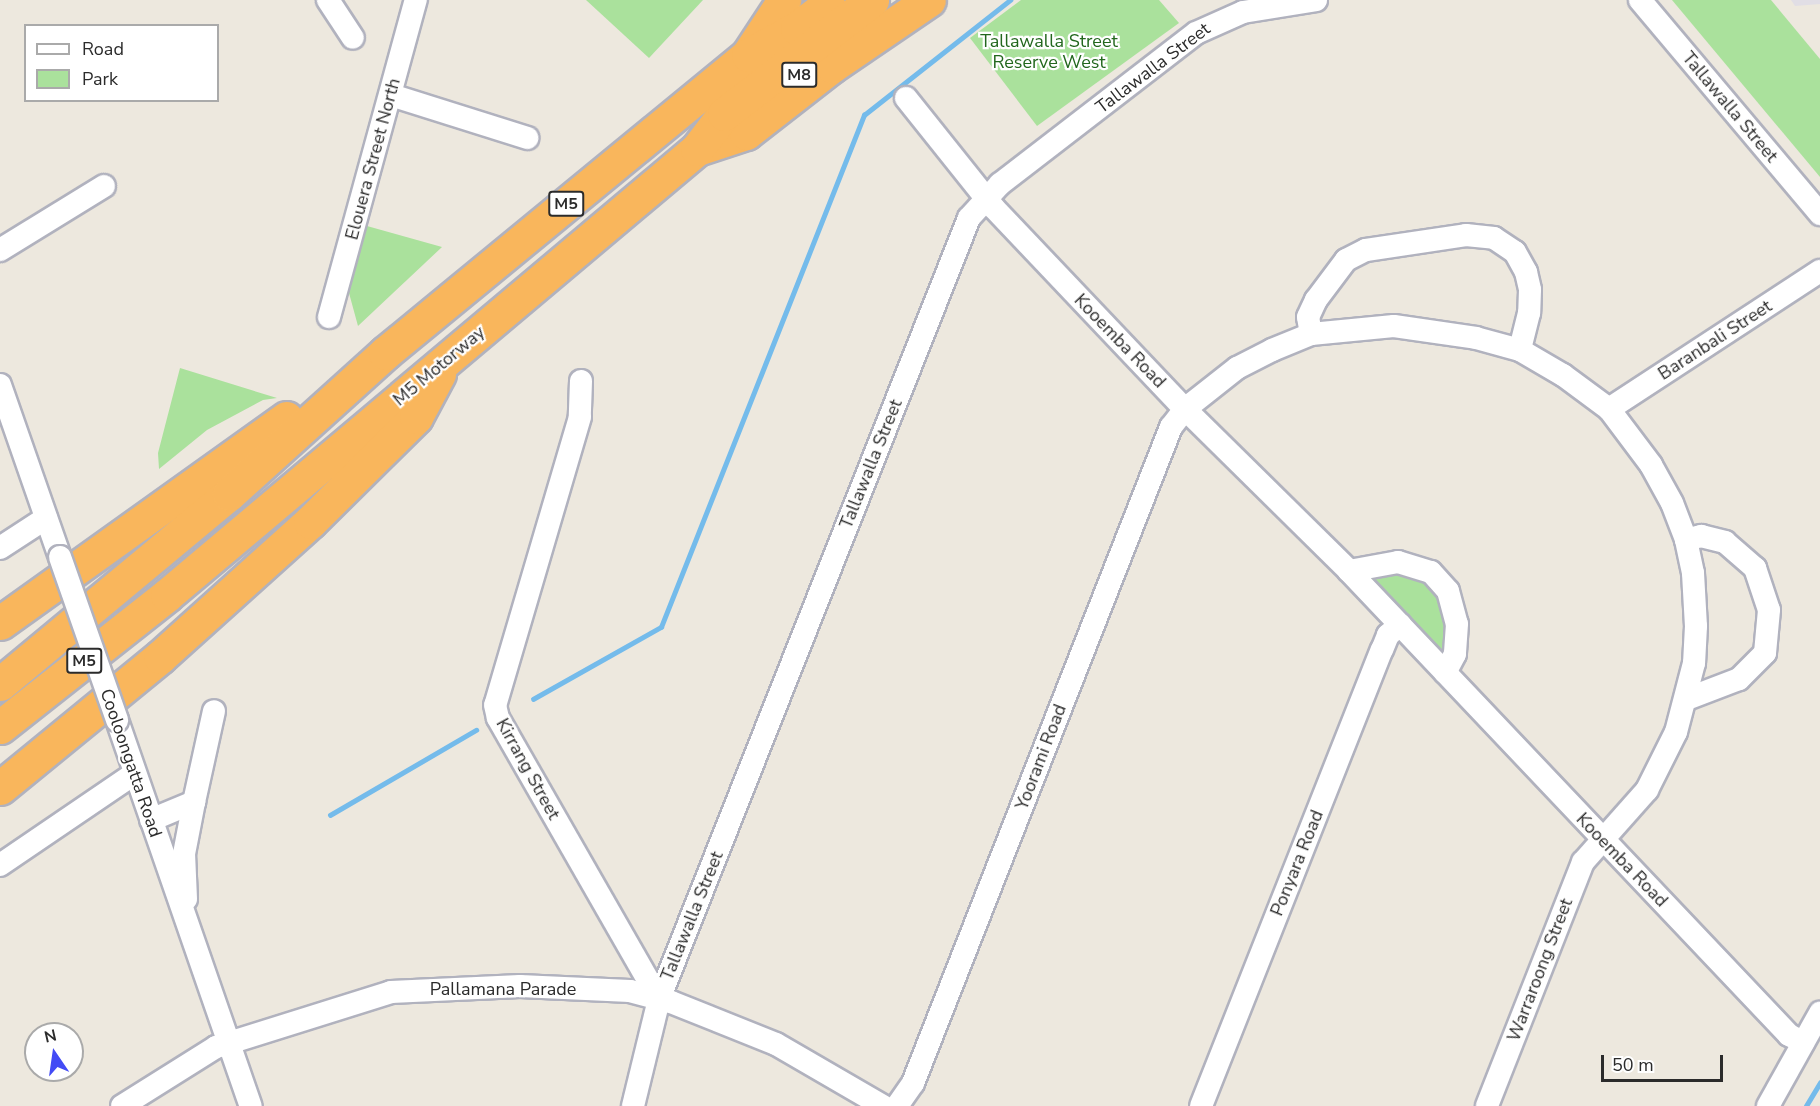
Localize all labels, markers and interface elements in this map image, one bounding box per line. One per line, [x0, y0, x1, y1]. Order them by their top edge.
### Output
street label: Tallawalla Street [1092, 18, 1214, 118]
legend [24, 24, 219, 102]
park label: Tallawalla Street Reserve West [980, 31, 1118, 74]
text: Road [82, 37, 124, 61]
street label: Tallawalla Street [1678, 47, 1782, 167]
road number: M8 [781, 62, 817, 88]
text: Park [82, 67, 118, 91]
street label: Elouera Street North [341, 76, 405, 242]
road number: M5 [548, 191, 584, 217]
street label: Kooemba Road [1070, 289, 1170, 393]
street label: Baranbali Street [1654, 295, 1776, 385]
street label: M5 Motorway [389, 321, 489, 411]
street label: Tallawalla Street [835, 396, 907, 532]
road number: M5 [66, 648, 102, 674]
street label: Cooloongatta Road [95, 686, 167, 840]
street label: Yoorami Road [1011, 701, 1071, 813]
street label: Kirrang Street [491, 715, 565, 823]
street label: Ponyara Road [1266, 807, 1328, 919]
street label: Kooemba Road [1572, 808, 1672, 912]
street label: Tallawalla Street [656, 848, 728, 984]
street label: Warraroong Street [1503, 895, 1577, 1045]
street label: Pallamana Parade [430, 978, 576, 1000]
north arrow [24, 1022, 84, 1082]
text: N [42, 1024, 59, 1048]
scale bar [1604, 1043, 1726, 1081]
text: 50 m [1612, 1053, 1654, 1077]

